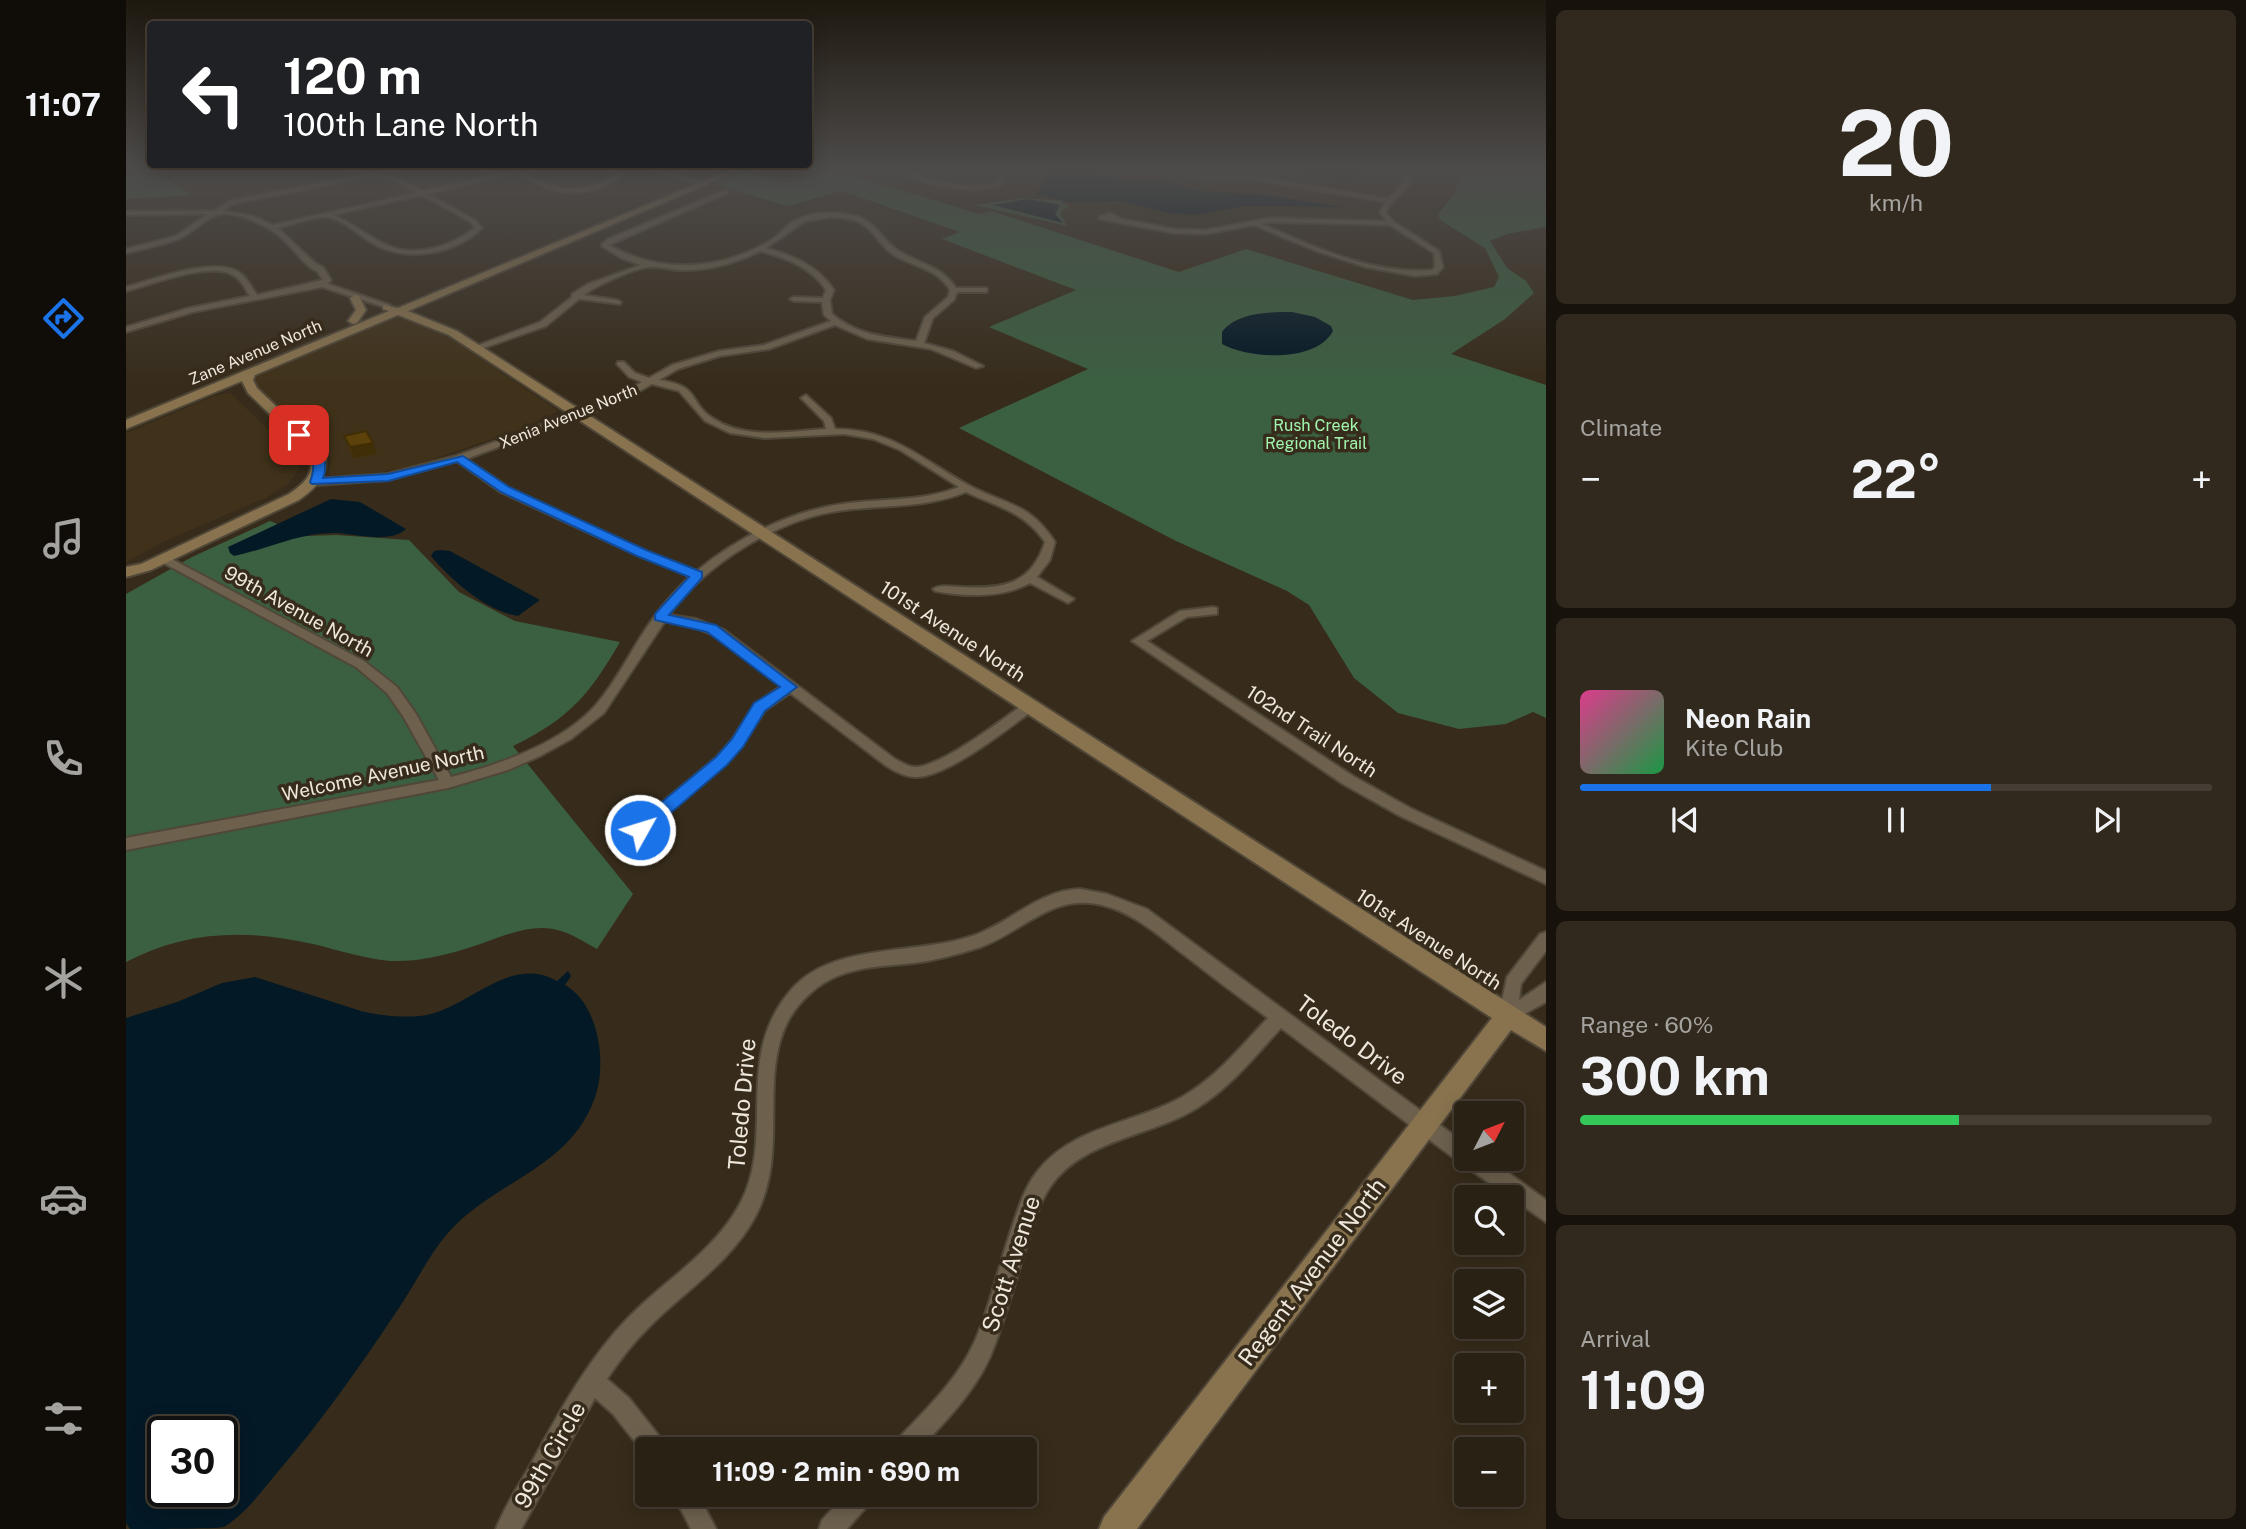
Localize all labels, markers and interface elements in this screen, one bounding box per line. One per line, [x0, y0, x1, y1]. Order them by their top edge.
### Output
text: 120 m [283, 47, 422, 105]
icon: left [168, 49, 259, 140]
text: 11:07 [25, 86, 101, 123]
text: 20 [1838, 90, 1954, 196]
text: 100th Lane North [283, 106, 538, 143]
text: km/h [1869, 189, 1923, 216]
icon: directions [39, 294, 88, 343]
street label: Zane Avenue North [186, 316, 324, 389]
street label: Xenia Avenue North [497, 380, 640, 453]
pin [269, 405, 329, 465]
text: Climate [1580, 414, 1662, 441]
icon: arrive [280, 416, 318, 454]
park label: Rush Creek Regional Trail [1265, 416, 1367, 453]
text: 22° [1851, 449, 1941, 510]
text: − [1580, 457, 1601, 502]
text: + [2191, 457, 2212, 502]
icon: music [39, 514, 88, 563]
street label: 99th Avenue North [221, 561, 377, 661]
street label: 101st Avenue North [876, 576, 1030, 686]
street label: 102nd Trail North [1242, 681, 1382, 781]
text: Neon Rain [1685, 703, 1811, 734]
icon: phone [39, 734, 88, 783]
text: Kite Club [1685, 734, 1783, 761]
street label: Welcome Avenue North [280, 741, 486, 805]
position arrow [603, 793, 677, 867]
icon: previous [1666, 801, 1704, 839]
icon: pause [1877, 801, 1915, 839]
icon: next [2088, 801, 2126, 839]
street label: 101st Avenue North [1352, 884, 1506, 994]
icon: climate [39, 954, 88, 1003]
street label: Toledo Drive [1292, 989, 1413, 1090]
text: Range · 60% [1580, 1011, 1713, 1038]
street label: Toledo Drive [722, 1037, 761, 1171]
text: 300 km [1580, 1046, 1770, 1107]
north arrow [1454, 1101, 1524, 1171]
map controls [1454, 1101, 1524, 1507]
street label: Regent Avenue North [1232, 1173, 1391, 1371]
icon: car [39, 1174, 88, 1223]
button: search [1454, 1185, 1524, 1255]
street label: Scott Avenue [976, 1192, 1045, 1335]
button: layers [1454, 1269, 1524, 1339]
text: Arrival [1580, 1325, 1651, 1352]
button: + [1454, 1353, 1524, 1423]
text: 11:09 [1580, 1360, 1706, 1421]
icon: filters [39, 1394, 88, 1443]
street label: 99th Circle [508, 1397, 591, 1513]
speed limit sign: 30 [147, 1416, 238, 1507]
button: − [1454, 1437, 1524, 1507]
text: 11:09 · 2 min · 690 m [712, 1456, 960, 1487]

